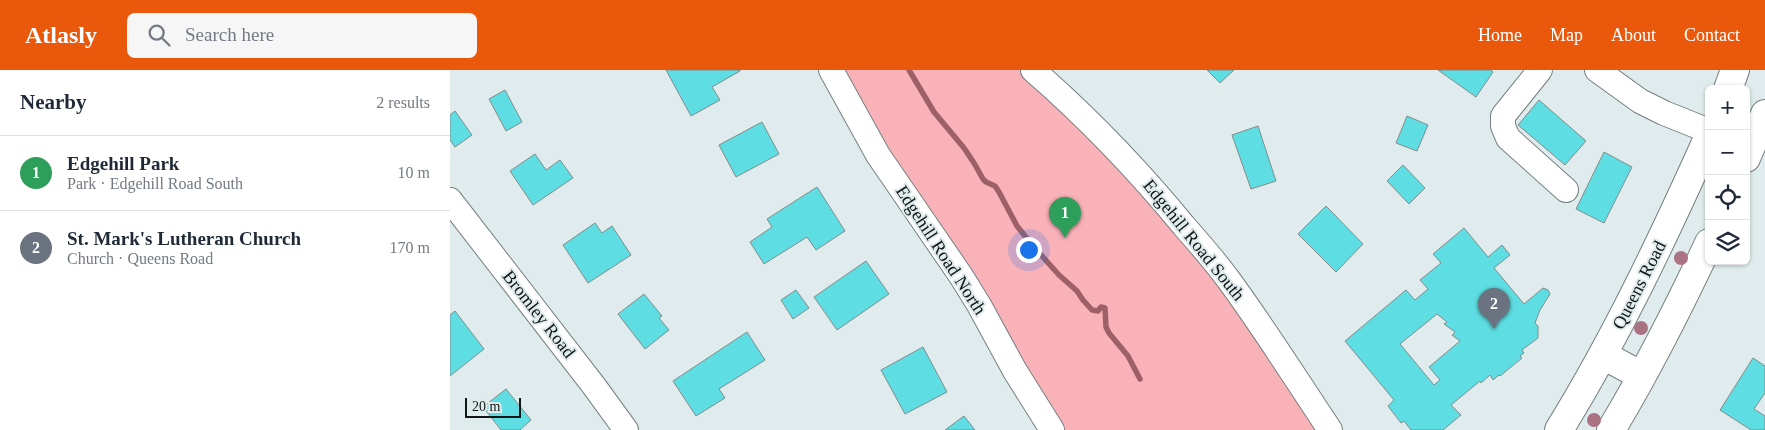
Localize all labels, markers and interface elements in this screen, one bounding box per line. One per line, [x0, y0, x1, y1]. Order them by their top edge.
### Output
search box [127, 13, 477, 58]
icon: search [145, 21, 173, 49]
text: Atlasly [25, 22, 97, 48]
text: Search here [185, 24, 274, 45]
text: Home [1478, 25, 1522, 45]
text: Map [1550, 25, 1583, 45]
text: About [1611, 25, 1656, 45]
text: Contact [1684, 25, 1740, 45]
map controls [1705, 85, 1750, 265]
button: + [1705, 85, 1750, 130]
text: Nearby [20, 90, 87, 114]
text: 2 results [376, 94, 430, 111]
button: − [1705, 130, 1750, 175]
text: Edgehill Park [67, 153, 179, 174]
text: 1 [32, 164, 40, 181]
text: 10 m [398, 164, 430, 181]
text: Park · Edgehill Road South [67, 175, 243, 192]
street label: Edgehill Road South [1139, 175, 1249, 305]
button: locate [1705, 175, 1750, 220]
street label: Edgehill Road North [892, 182, 990, 318]
pin: 1 [1049, 197, 1081, 238]
button: layers [1705, 220, 1750, 265]
text: St. Mark's Lutheran Church [67, 228, 301, 249]
your location [1016, 237, 1042, 263]
street label: Queens Road [1608, 237, 1670, 333]
text: 2 [32, 239, 40, 256]
text: 170 m [390, 239, 430, 256]
text: Church · Queens Road [67, 250, 213, 267]
street label: Bromley Road [499, 266, 579, 362]
pin: 2 [1478, 288, 1510, 329]
scale bar [465, 395, 521, 418]
text: 20 m [472, 399, 500, 414]

